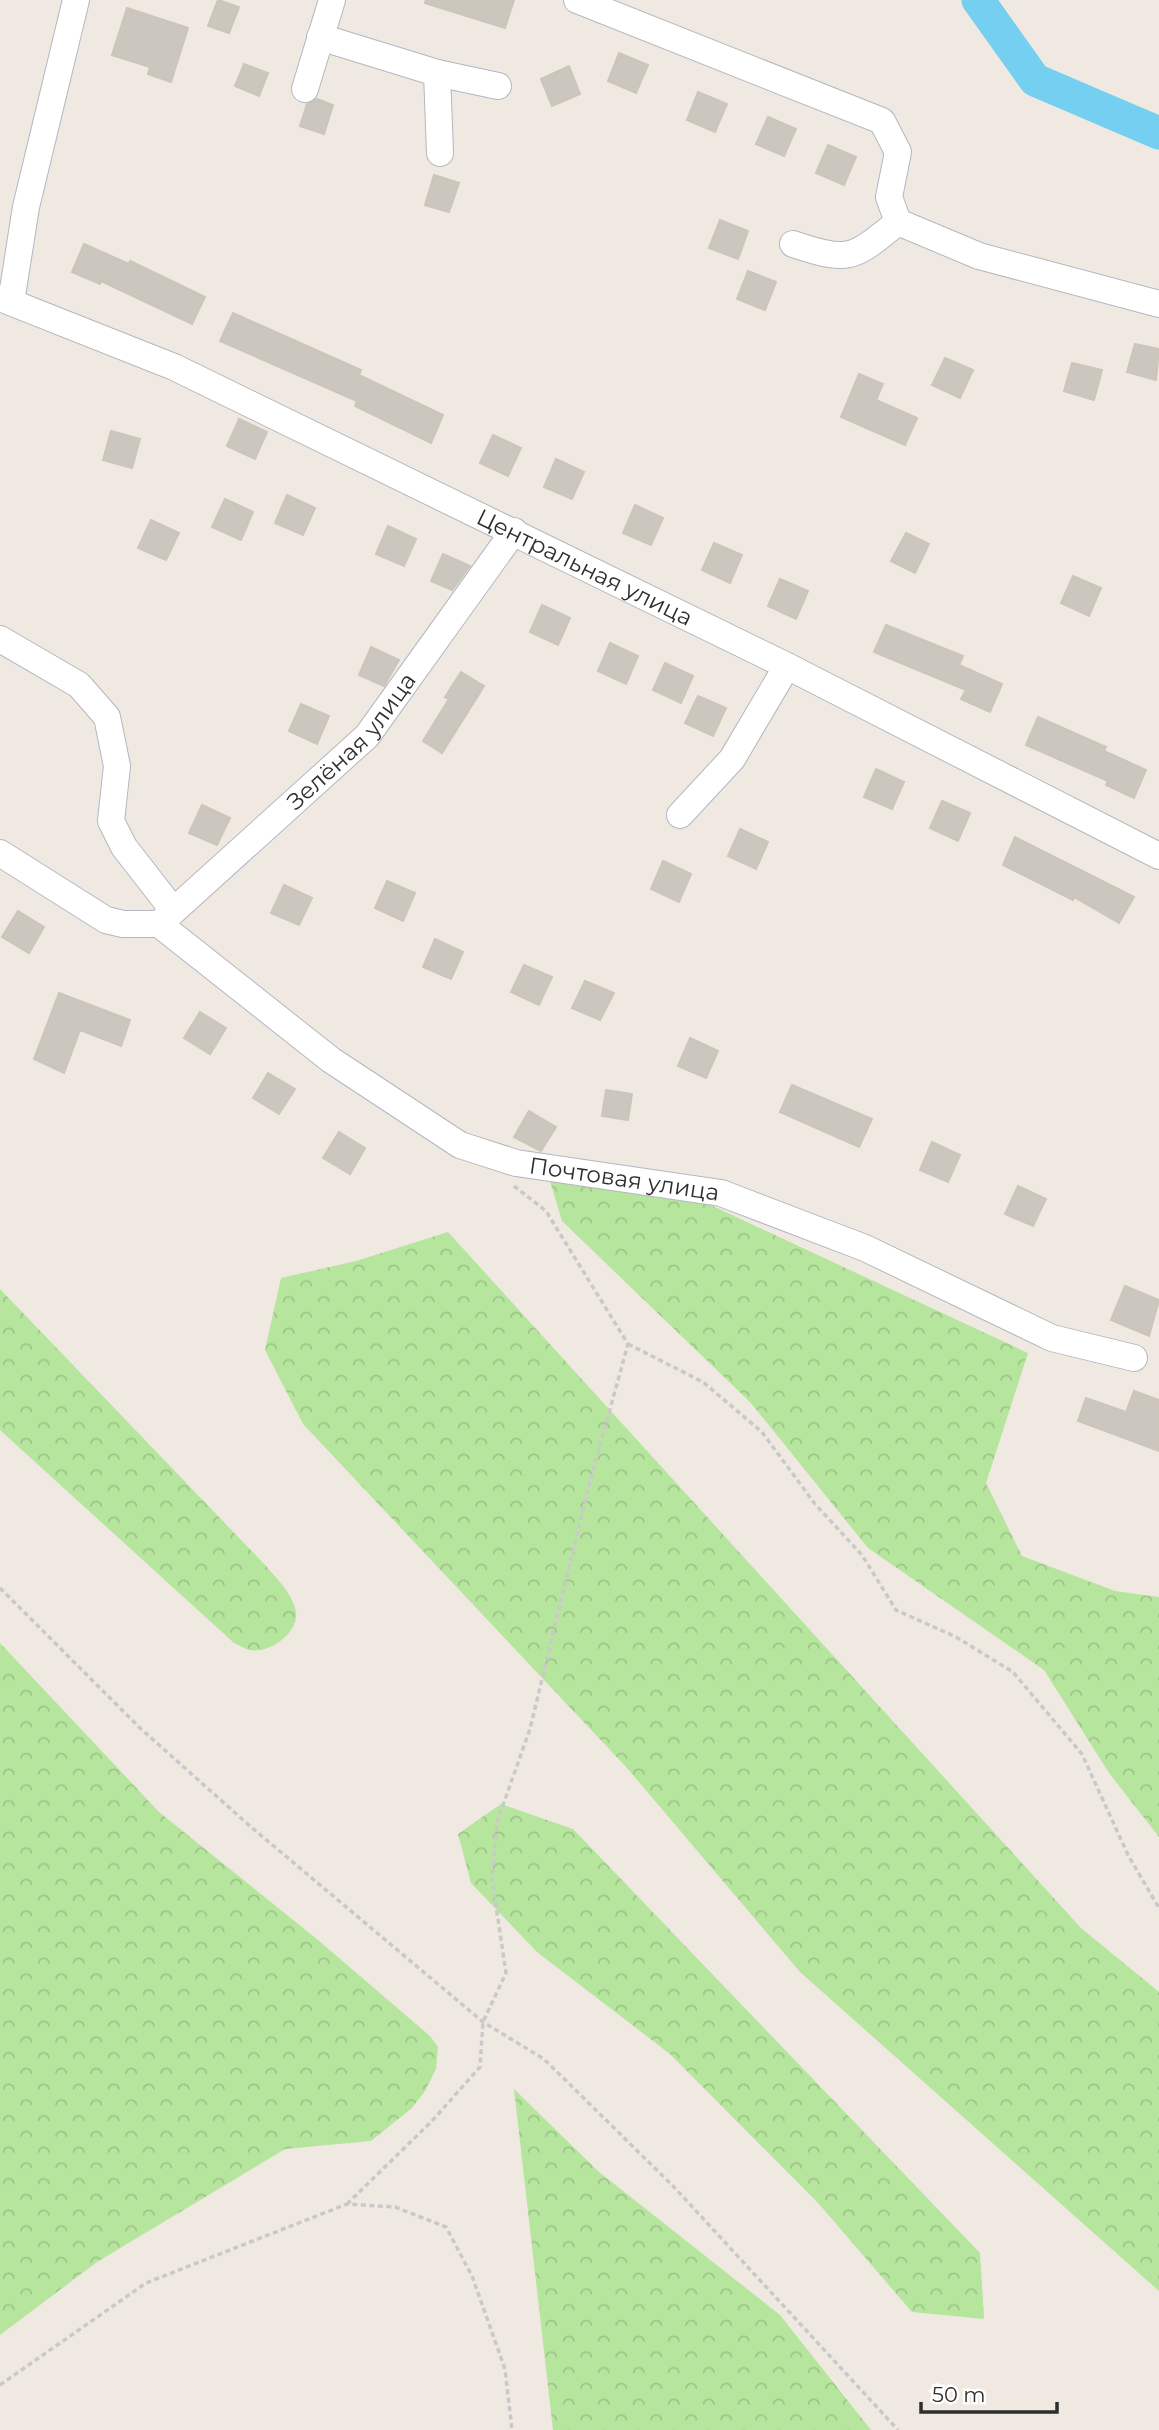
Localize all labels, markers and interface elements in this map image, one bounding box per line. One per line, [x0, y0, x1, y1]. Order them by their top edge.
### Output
street label: Центральная улица [472, 503, 697, 632]
street label: Зелёная улица [281, 667, 422, 816]
street label: Почтовая улица [527, 1151, 721, 1207]
scale bar [921, 2370, 1058, 2414]
text: 50 m [932, 2382, 986, 2407]

